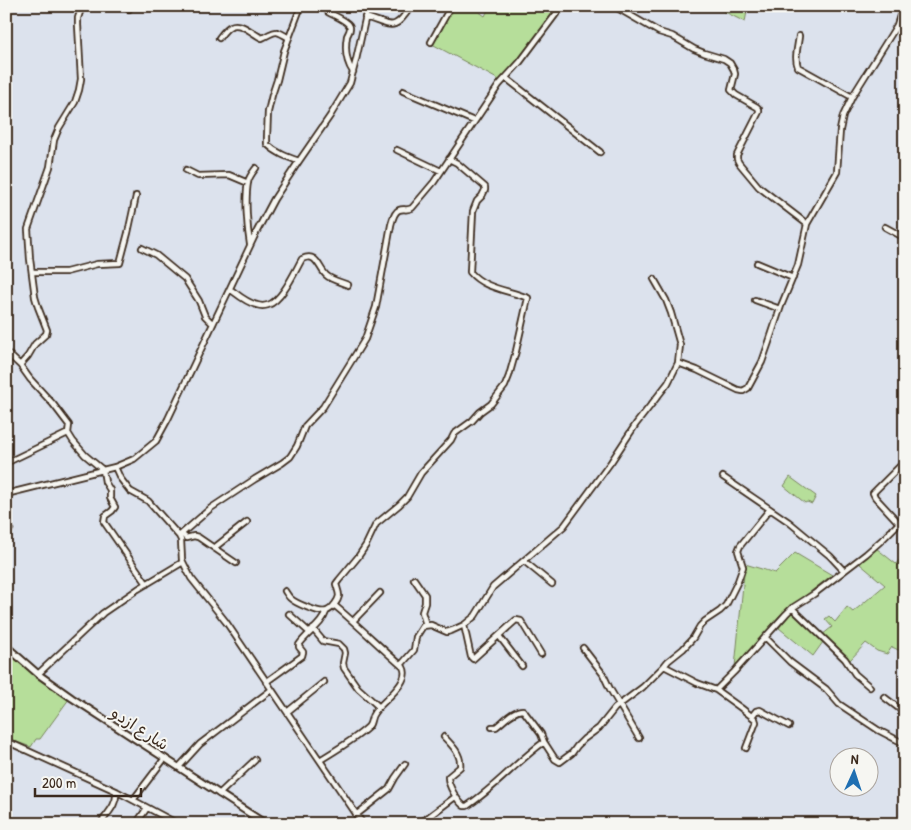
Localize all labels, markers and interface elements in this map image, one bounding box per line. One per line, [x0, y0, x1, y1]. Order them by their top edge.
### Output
street label: شارع ازدو [106, 701, 173, 756]
north arrow [828, 748, 878, 798]
text: N [850, 749, 859, 768]
scale bar [35, 765, 141, 797]
text: 200 m [42, 772, 76, 793]

